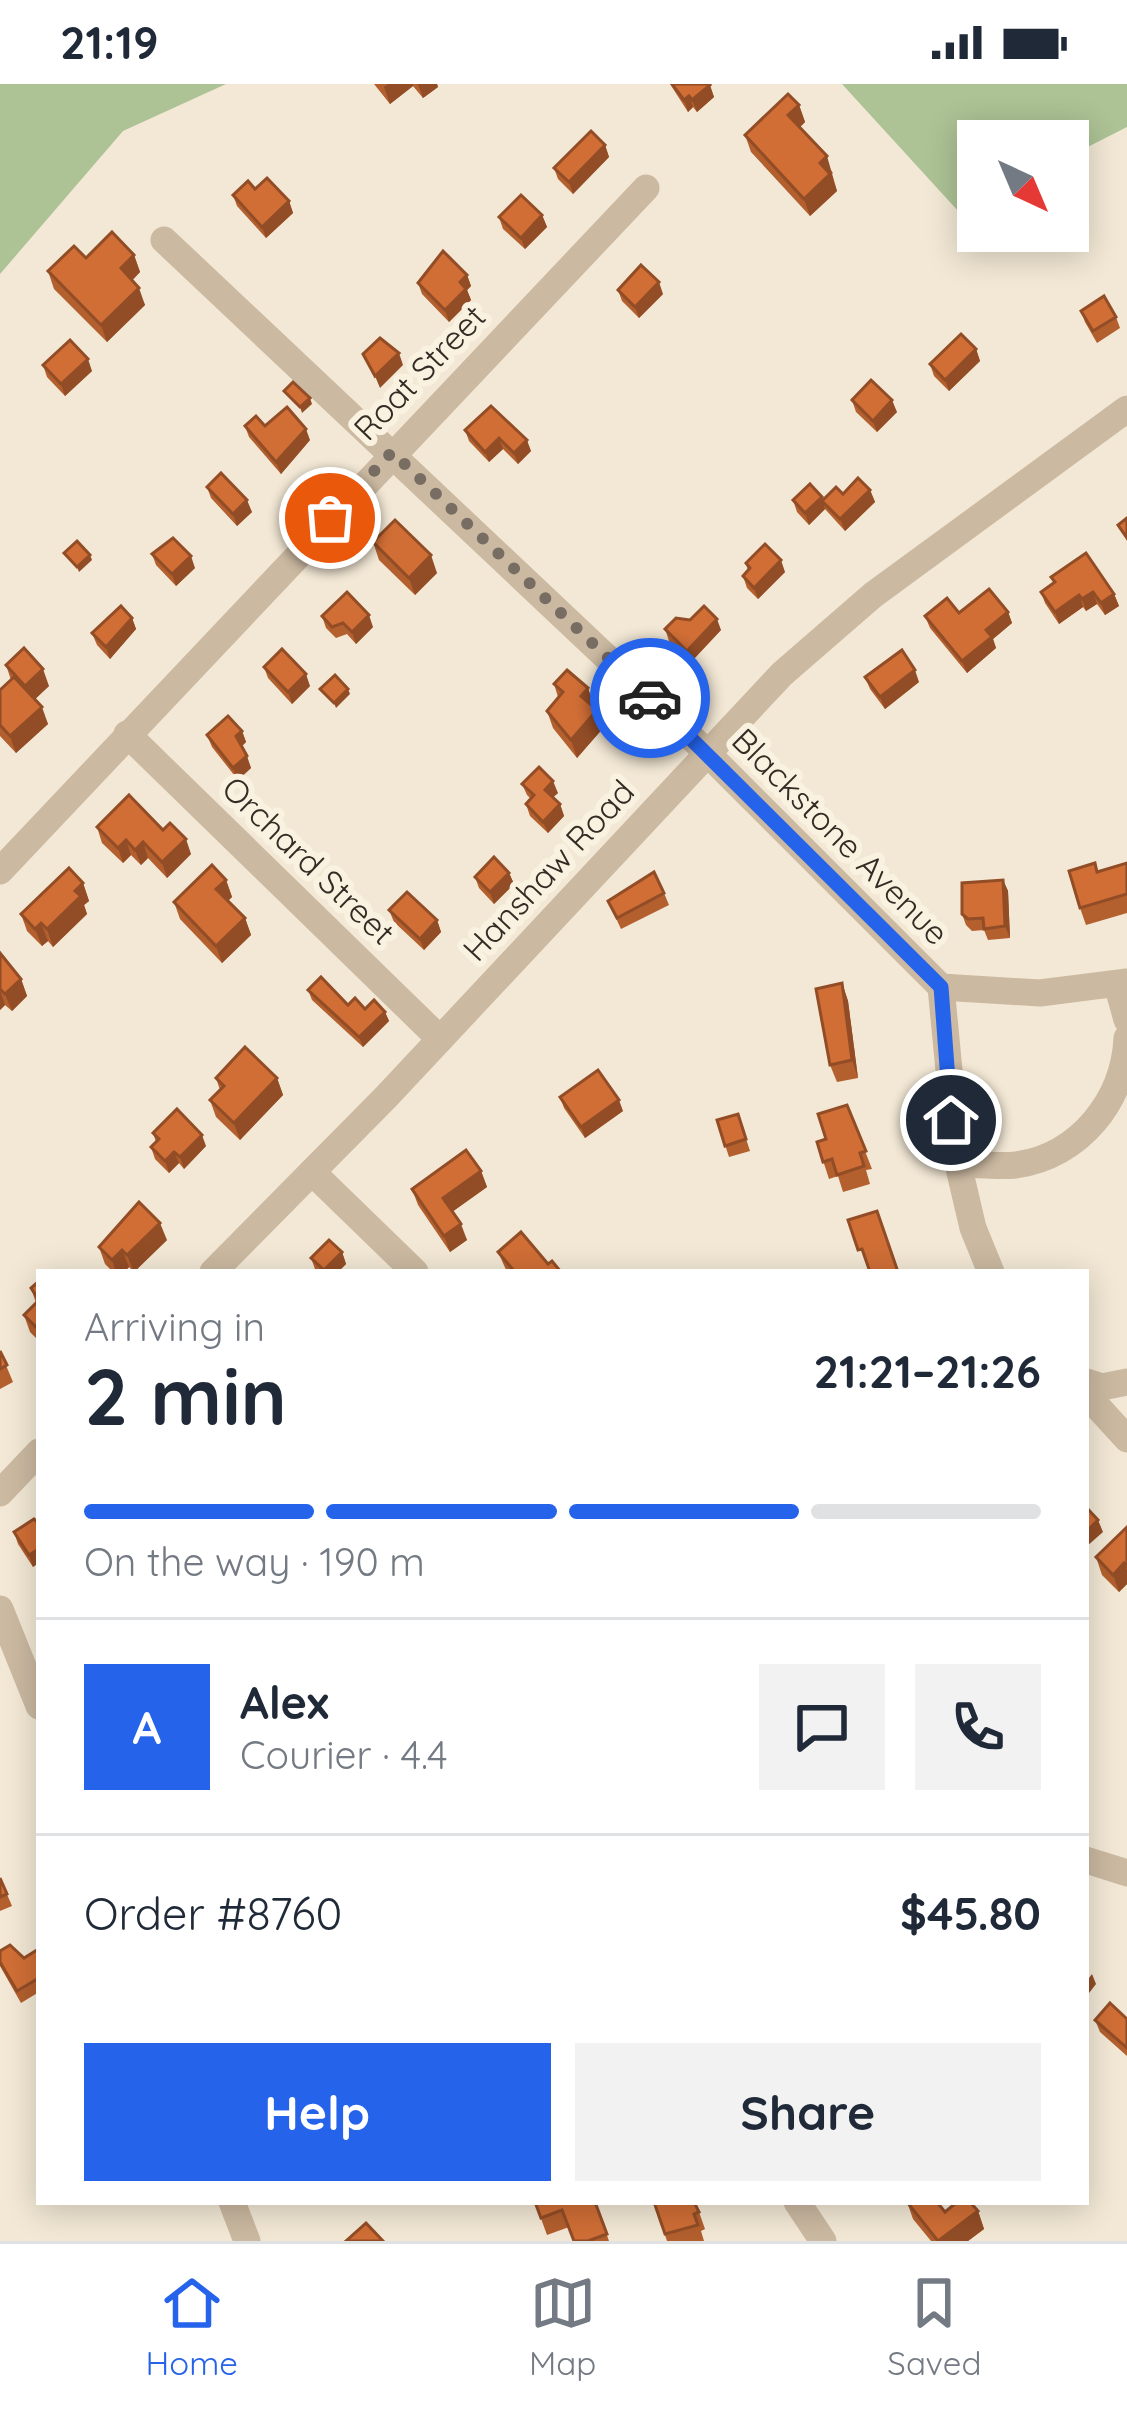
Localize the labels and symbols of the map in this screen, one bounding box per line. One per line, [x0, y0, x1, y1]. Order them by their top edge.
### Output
north arrow [957, 120, 1089, 252]
street label: Roat Street [344, 296, 494, 448]
pin [279, 467, 381, 569]
courier [590, 638, 710, 758]
street label: Blackstone Avenue [724, 719, 958, 953]
street label: Orchard Street [214, 767, 404, 953]
street label: Hanshaw Road [454, 771, 642, 969]
pin [900, 1069, 1002, 1171]

